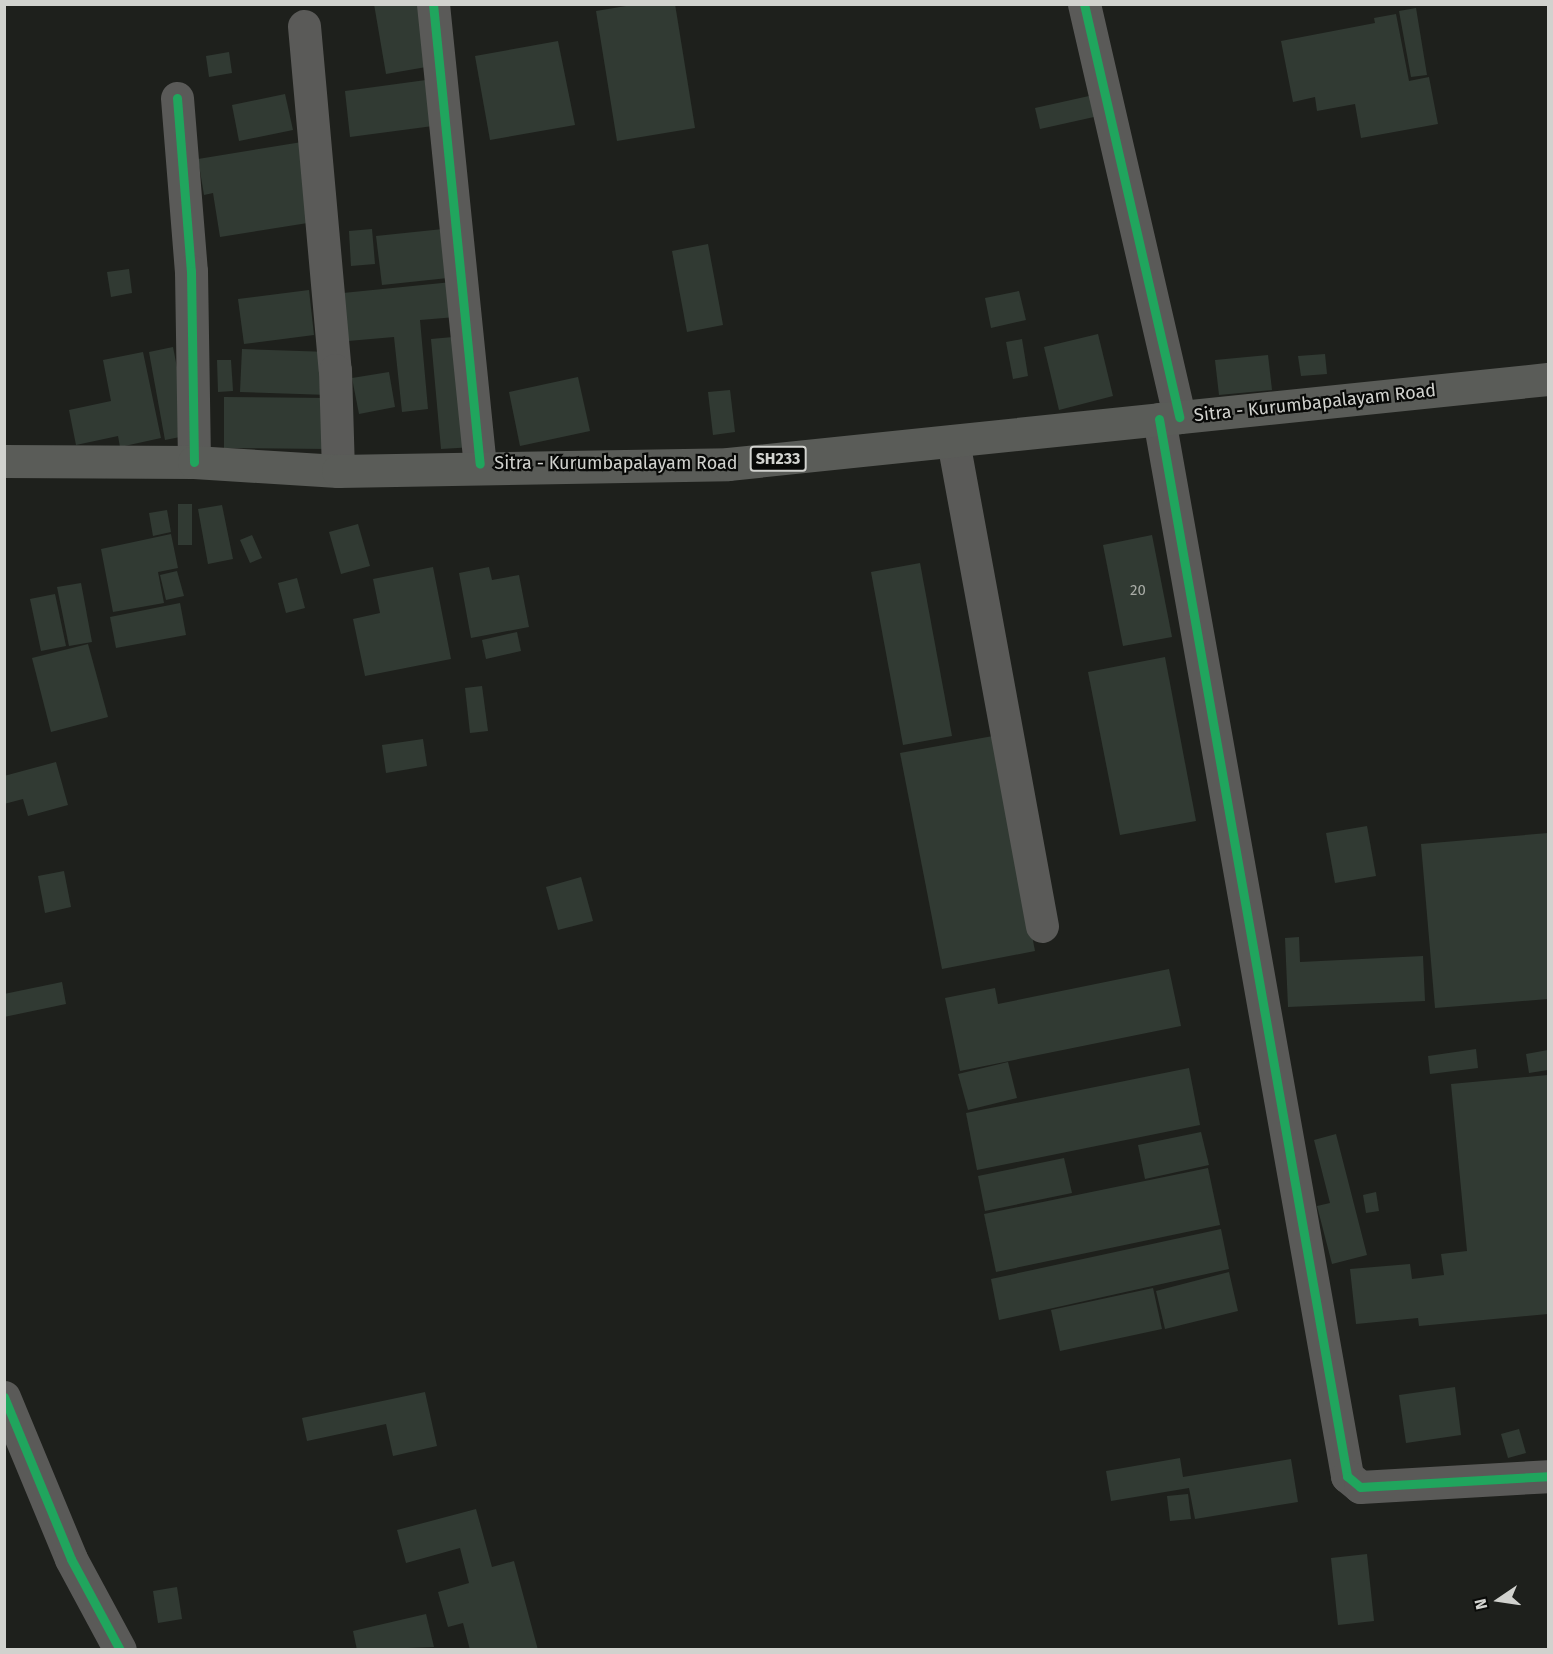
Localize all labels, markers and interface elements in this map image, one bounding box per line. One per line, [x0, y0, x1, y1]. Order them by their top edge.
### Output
street label: Sitra - Kurumbapalayam Road [1193, 380, 1437, 426]
road number: SH233 [750, 446, 806, 472]
street label: Sitra - Kurumbapalayam Road [494, 452, 738, 474]
house number: 20 [1130, 582, 1146, 600]
north arrow [1469, 1570, 1529, 1630]
text: N [1471, 1597, 1491, 1611]

